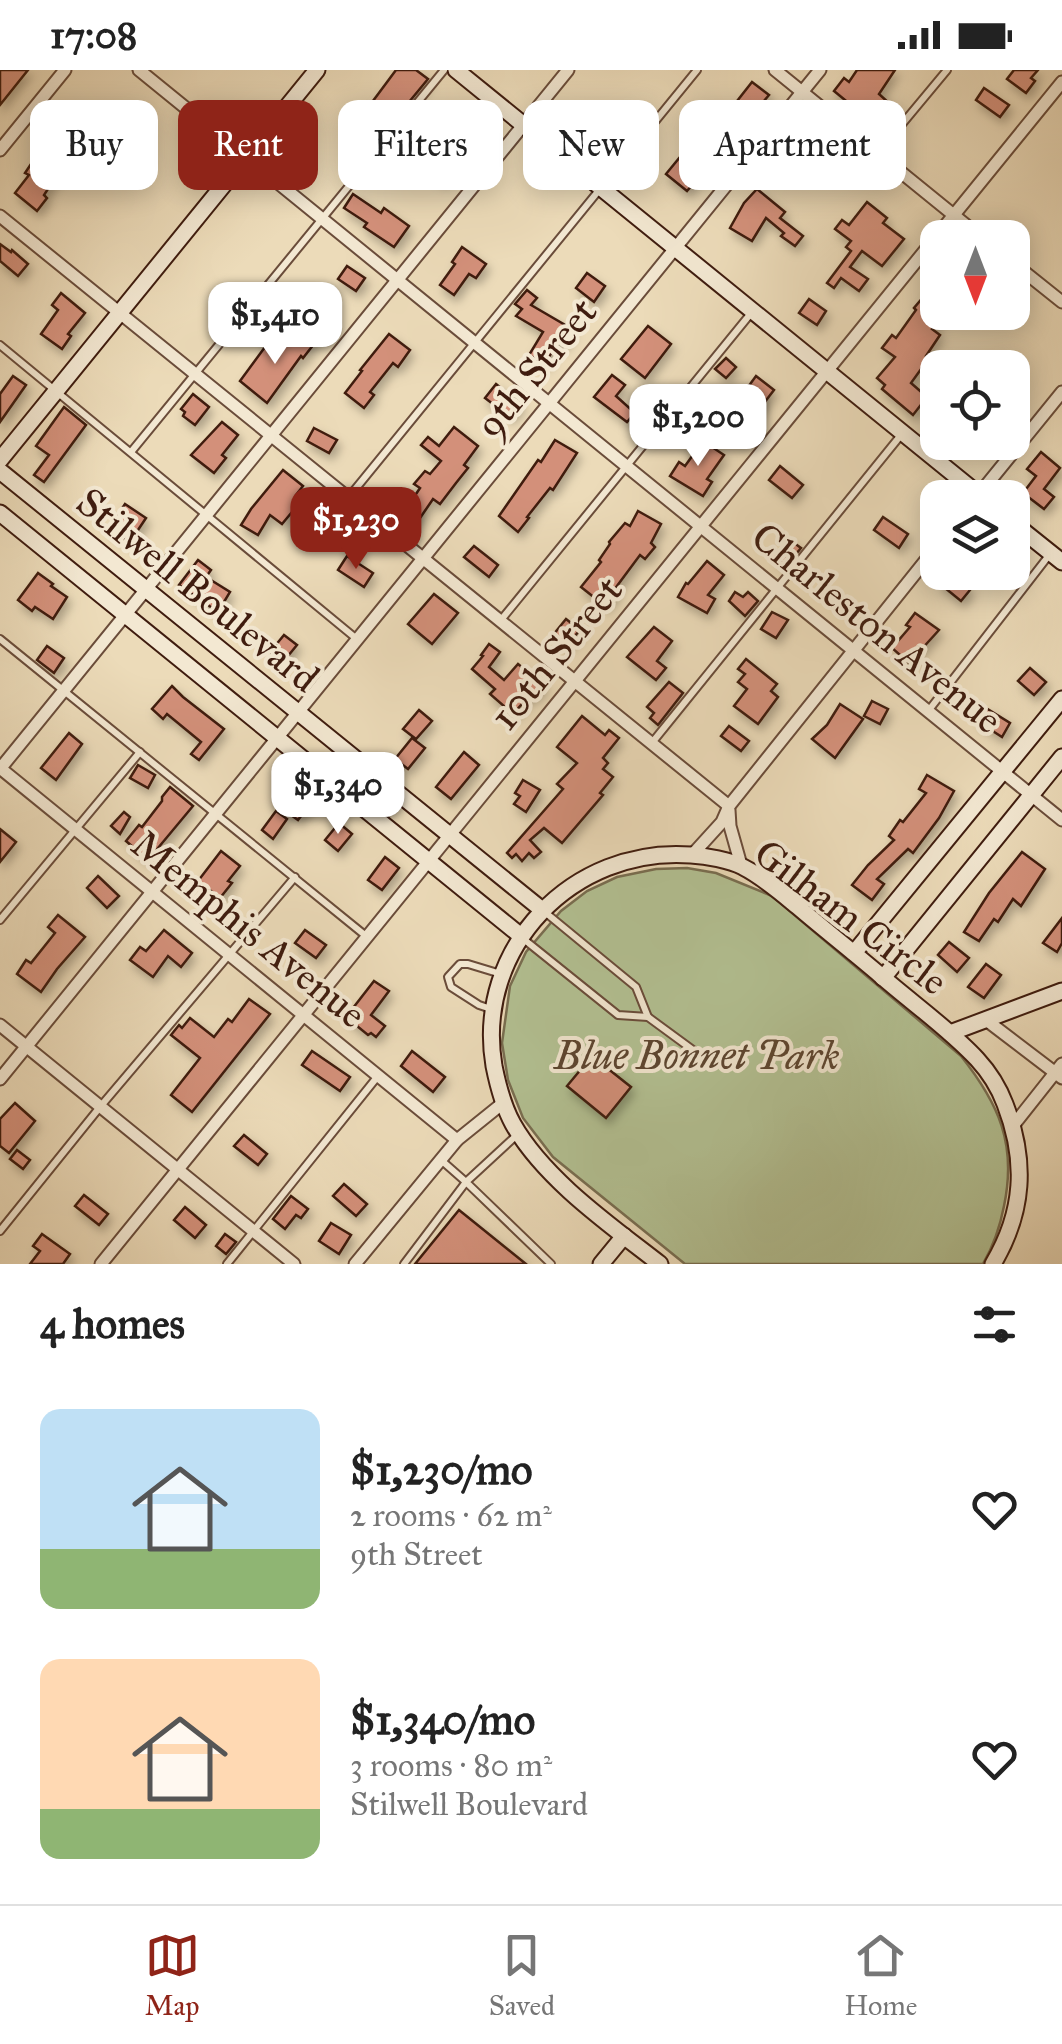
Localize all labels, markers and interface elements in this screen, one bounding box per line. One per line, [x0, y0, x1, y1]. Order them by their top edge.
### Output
text: 17:08 [50, 12, 137, 58]
chip: Buy [30, 100, 158, 190]
chip: Rent [178, 100, 318, 190]
chip: Filters [338, 100, 503, 190]
chip: New [523, 100, 659, 190]
chip: Apartment [679, 100, 906, 190]
north arrow [920, 220, 1030, 330]
map controls [920, 220, 1030, 590]
pin: $1,410 [194, 282, 356, 367]
street label: 9th Street [465, 288, 607, 448]
text: $1,410 [230, 295, 320, 334]
button: locate [920, 350, 1030, 460]
pin: $1,200 [617, 384, 779, 469]
text: $1,200 [651, 397, 745, 436]
street label: Stilwell Boulevard [67, 477, 329, 703]
button: layers [920, 480, 1030, 590]
pin: $1,230 [275, 487, 437, 572]
text: $1,230 [312, 500, 400, 539]
street label: Charleston Avenue [742, 512, 1012, 744]
street label: 10th Street [479, 566, 633, 740]
pin: $1,340 [257, 752, 419, 837]
text: $1,340 [293, 765, 383, 804]
street label: Memphis Avenue [122, 820, 376, 1038]
street label: Gilham Circle [745, 828, 957, 1006]
park label: Blue Bonnet Park [553, 1031, 840, 1080]
icon: filters [967, 1297, 1022, 1352]
text: 4 homes [40, 1298, 185, 1350]
text: $1,230/mo [350, 1444, 533, 1496]
icon: home [120, 1449, 240, 1569]
icon: heart [967, 1482, 1022, 1537]
text: 2 rooms · 62 m² [350, 1496, 552, 1535]
text: 9th Street [350, 1535, 483, 1574]
text: $1,340/mo [350, 1694, 535, 1746]
icon: home [120, 1699, 240, 1819]
icon: heart [967, 1732, 1022, 1787]
text: 3 rooms · 80 m² [350, 1746, 552, 1785]
text: Stilwell Boulevard [350, 1785, 588, 1824]
tab: Map [145, 1928, 200, 2023]
tab: Saved [489, 1928, 555, 2023]
tab: Home [844, 1928, 917, 2023]

